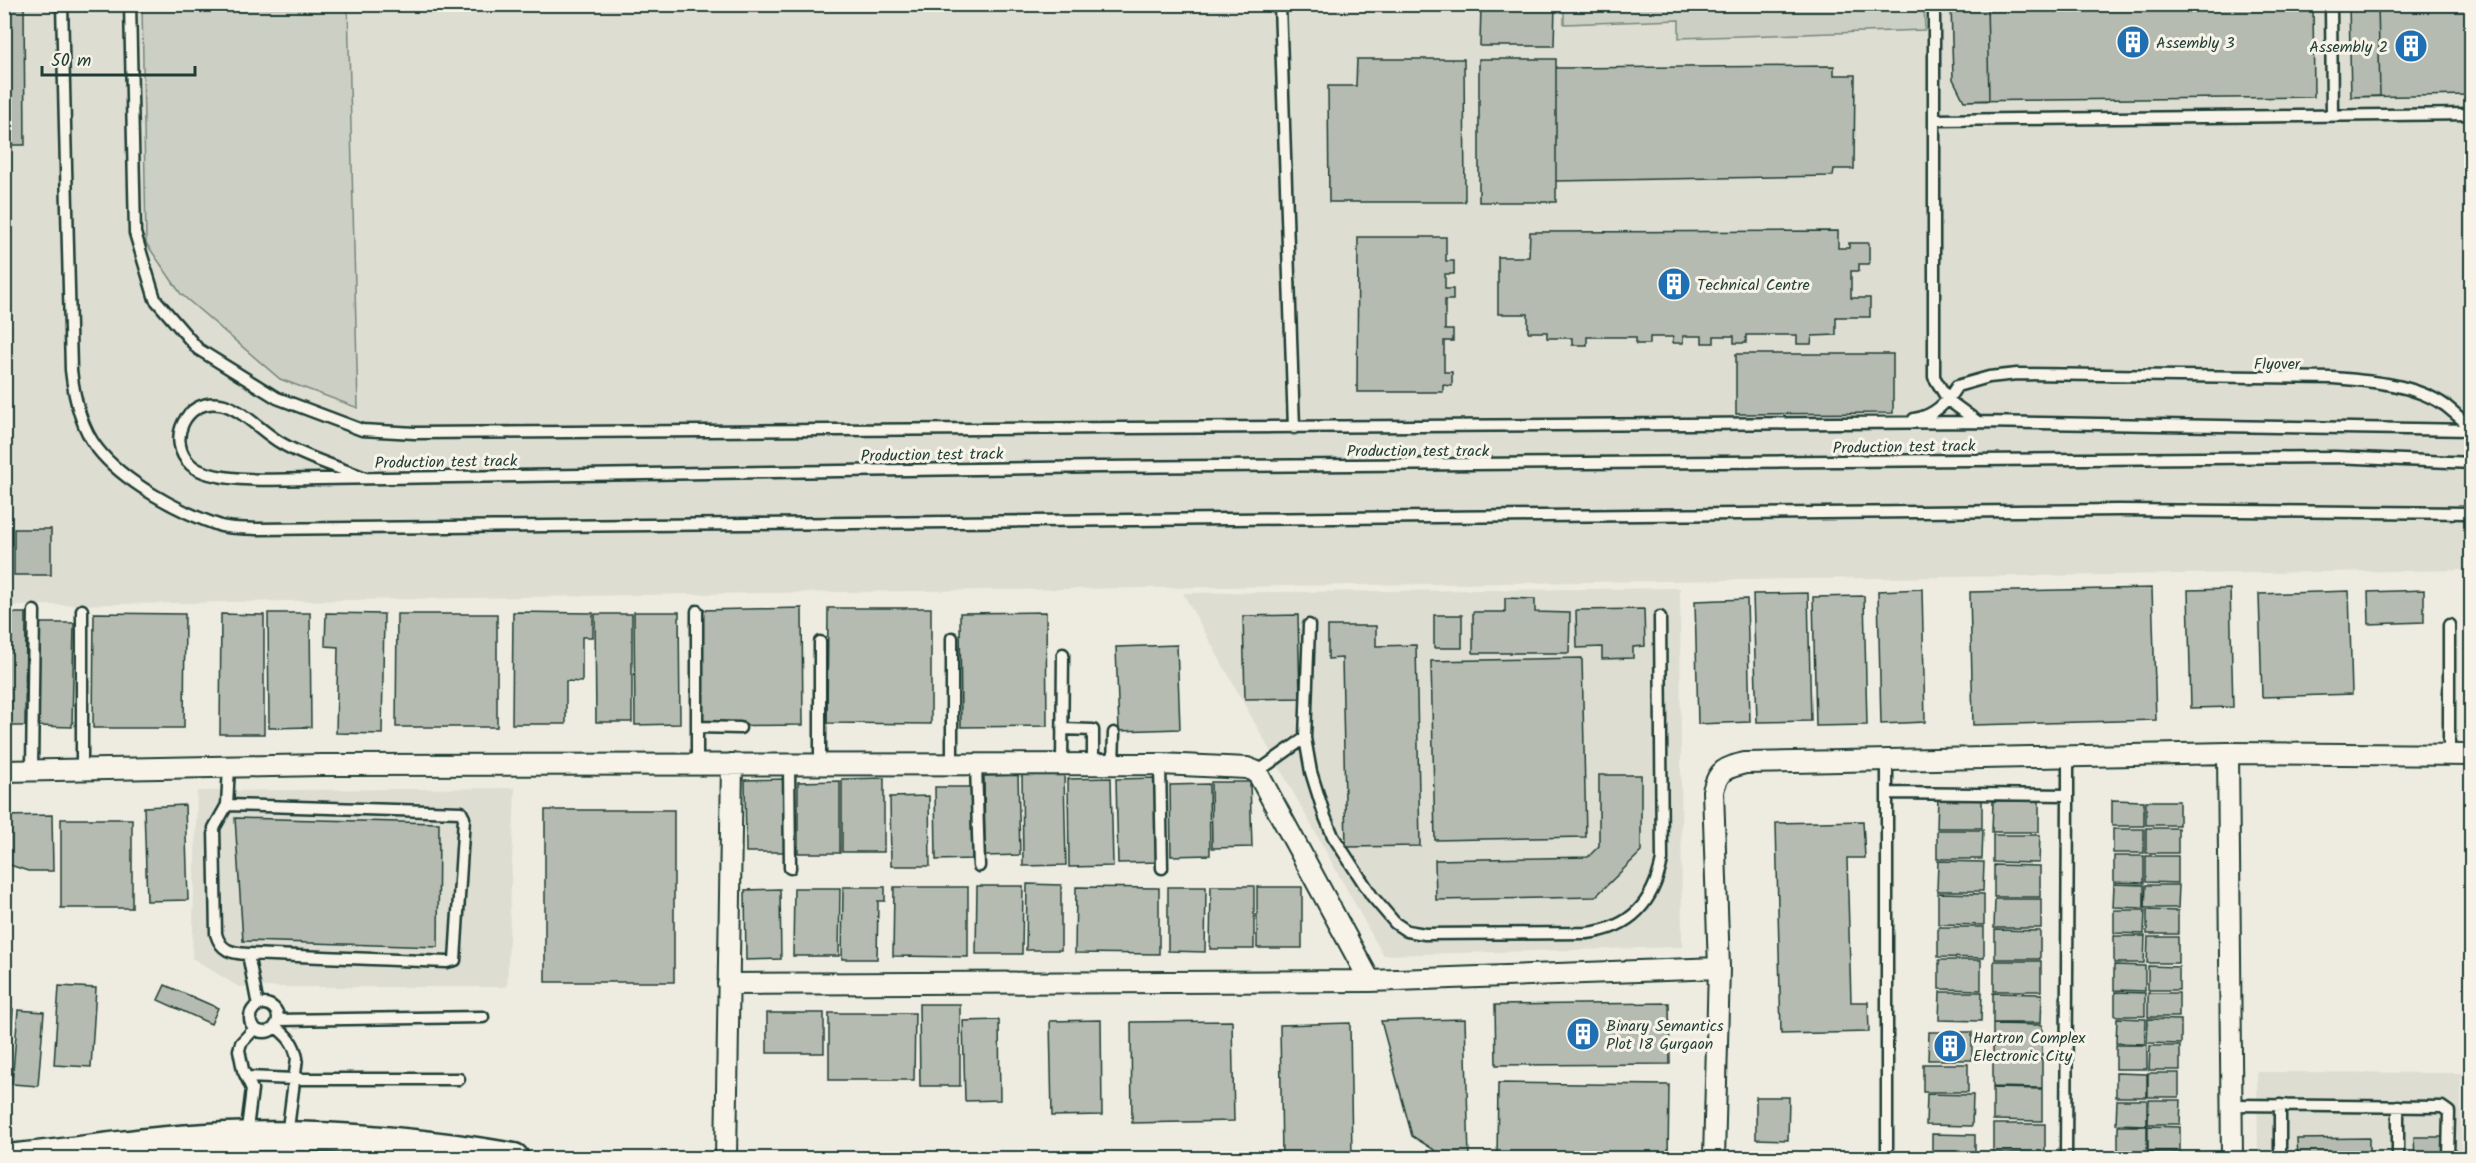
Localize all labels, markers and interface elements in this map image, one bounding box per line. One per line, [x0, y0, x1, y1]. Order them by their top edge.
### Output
building icon: Assembly 3 [2115, 24, 2151, 60]
building icon: Assembly 2 [2393, 28, 2429, 64]
place label: Assembly 3 [2156, 31, 2235, 56]
place label: Assembly 2 [2309, 35, 2388, 60]
scale bar [42, 39, 195, 77]
text: 50 m [51, 47, 91, 76]
building icon: Technical Centre [1656, 266, 1692, 302]
place label: Technical Centre [1697, 273, 1810, 298]
street label: Flyover [2254, 352, 2302, 377]
street label: Production test track [1832, 434, 1976, 461]
street label: Production test track [1347, 439, 1490, 464]
street label: Production test track [860, 442, 1004, 469]
street label: Production test track [374, 449, 518, 476]
place label: Binary Semantics Plot 18 Gurgaon [1606, 1014, 1724, 1057]
building icon: Binary Semantics Plot 18 Gurgaon [1565, 1016, 1601, 1052]
place label: Hartron Complex Electronic City [1973, 1026, 2087, 1069]
building icon: Hartron Complex Electronic City [1932, 1028, 1968, 1064]

